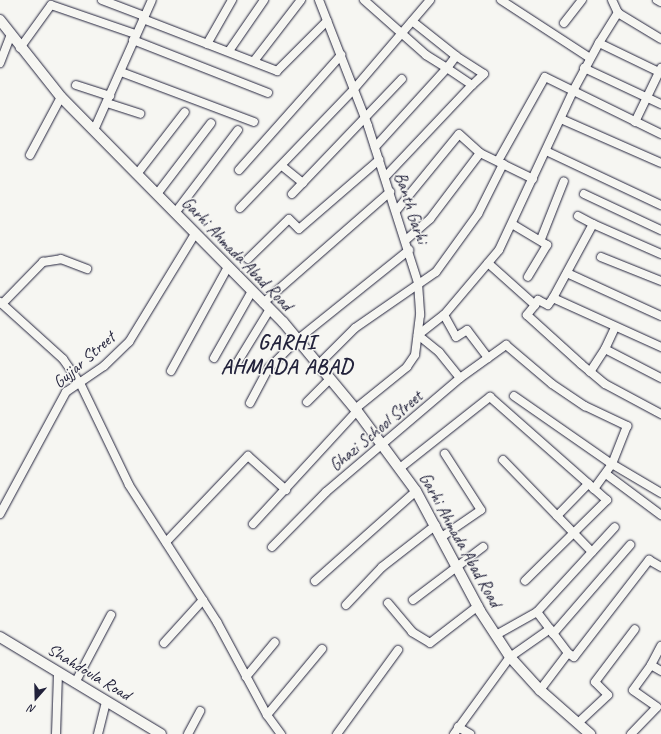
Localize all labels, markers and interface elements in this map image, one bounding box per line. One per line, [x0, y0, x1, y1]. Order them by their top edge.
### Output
street label: Banth Garhi [390, 170, 432, 246]
street label: Garhi Ahmada Abad Road [177, 193, 297, 315]
street label: Gujjar Street [49, 328, 119, 392]
district label: GARHI AHMADA ABAD [221, 329, 353, 379]
street label: Ghazi School Street [326, 387, 426, 475]
street label: Garhi Ahmada Abad Road [414, 469, 506, 611]
street label: Shahdoula Road [44, 639, 134, 705]
north arrow [16, 678, 56, 718]
text: N [26, 702, 37, 717]

